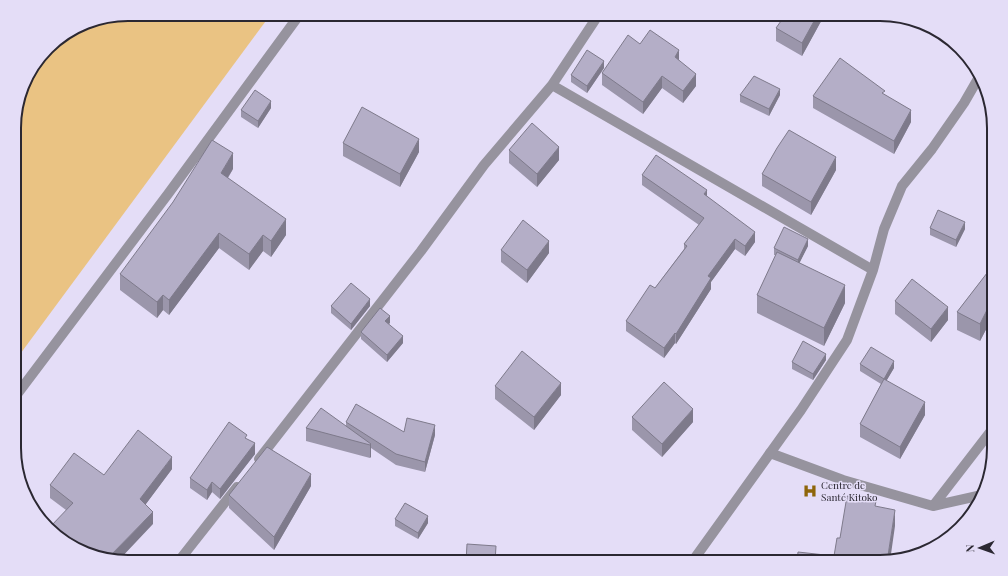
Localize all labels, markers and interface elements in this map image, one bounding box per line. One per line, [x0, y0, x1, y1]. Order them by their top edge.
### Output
place label: Centre de Santé Kitoko [821, 478, 878, 504]
hospital icon: Centre de Santé Kitoko [802, 483, 818, 499]
north arrow [960, 528, 1000, 568]
text: N [962, 544, 977, 553]

